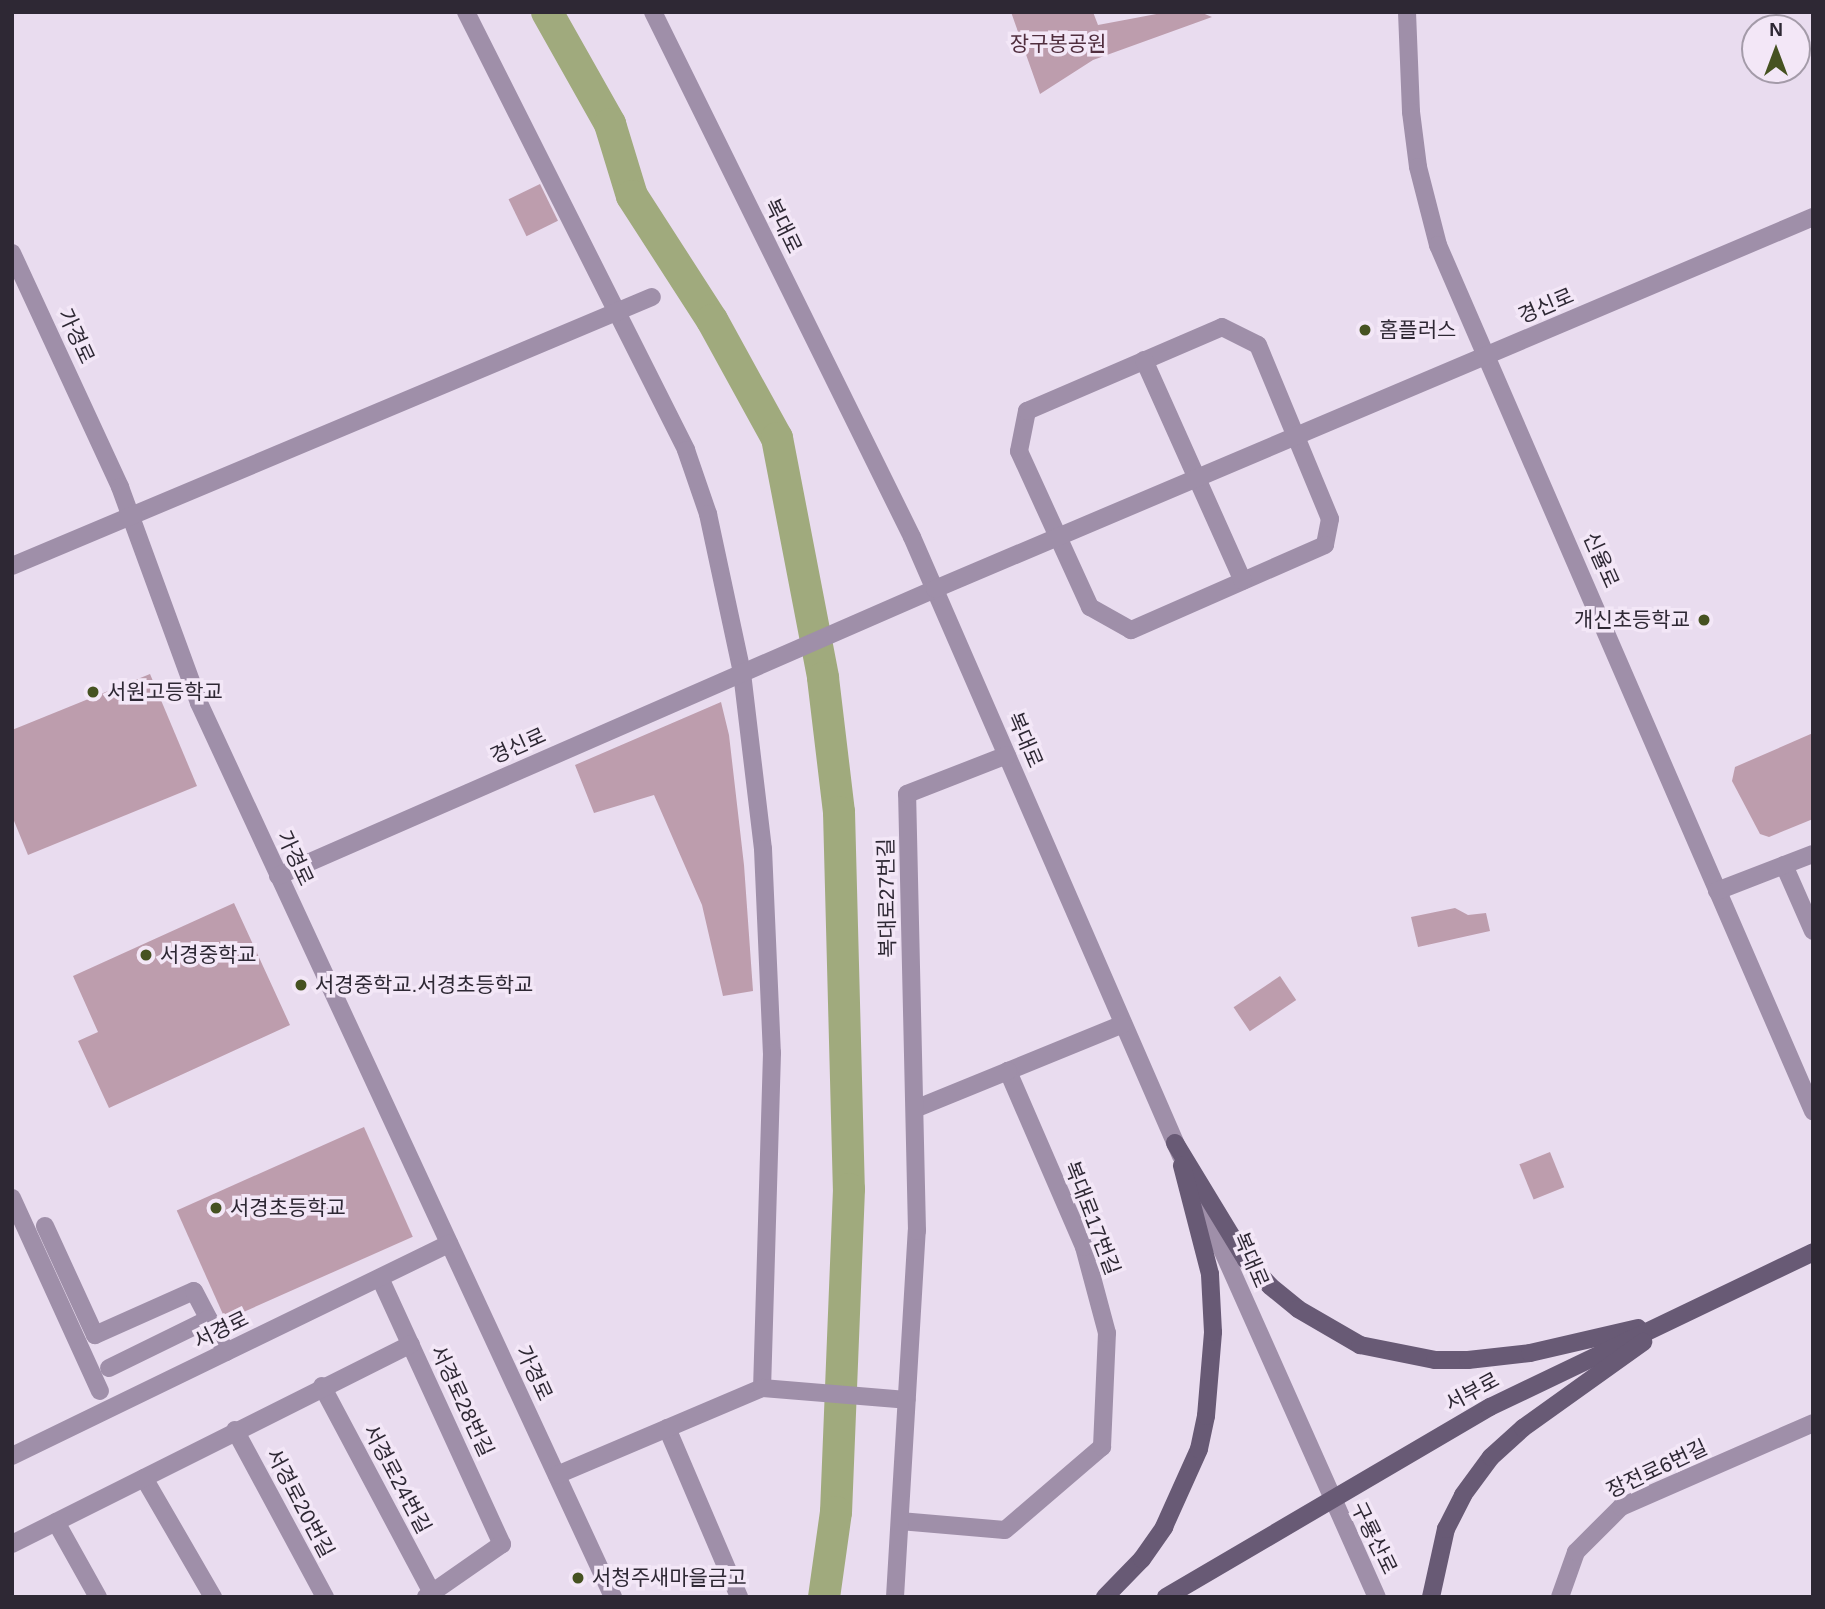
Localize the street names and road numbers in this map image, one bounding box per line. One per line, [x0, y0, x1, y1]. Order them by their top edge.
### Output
street label: 복대로 [759, 194, 807, 258]
street label: 경신로 [1514, 283, 1578, 329]
street label: 가경로 [52, 304, 100, 368]
street label: 신율로 [1578, 528, 1624, 592]
street label: 복대로 [1002, 708, 1048, 772]
street label: 경신로 [486, 723, 550, 769]
street label: 가경로 [271, 826, 319, 890]
street label: 복대로27번길 [873, 838, 901, 958]
street label: 복대로17번길 [1059, 1157, 1125, 1279]
street label: 복대로 [1228, 1228, 1274, 1292]
street label: 서경로 [189, 1306, 253, 1354]
street label: 서경로28번길 [425, 1341, 499, 1461]
street label: 가경로 [510, 1341, 558, 1405]
street label: 서부로 [1440, 1367, 1504, 1417]
street label: 서경로24번길 [358, 1420, 436, 1538]
street label: 장전로6번길 [1603, 1435, 1711, 1503]
street label: 서경로20번길 [261, 1444, 339, 1562]
street label: 구룡산로 [1346, 1498, 1402, 1578]

